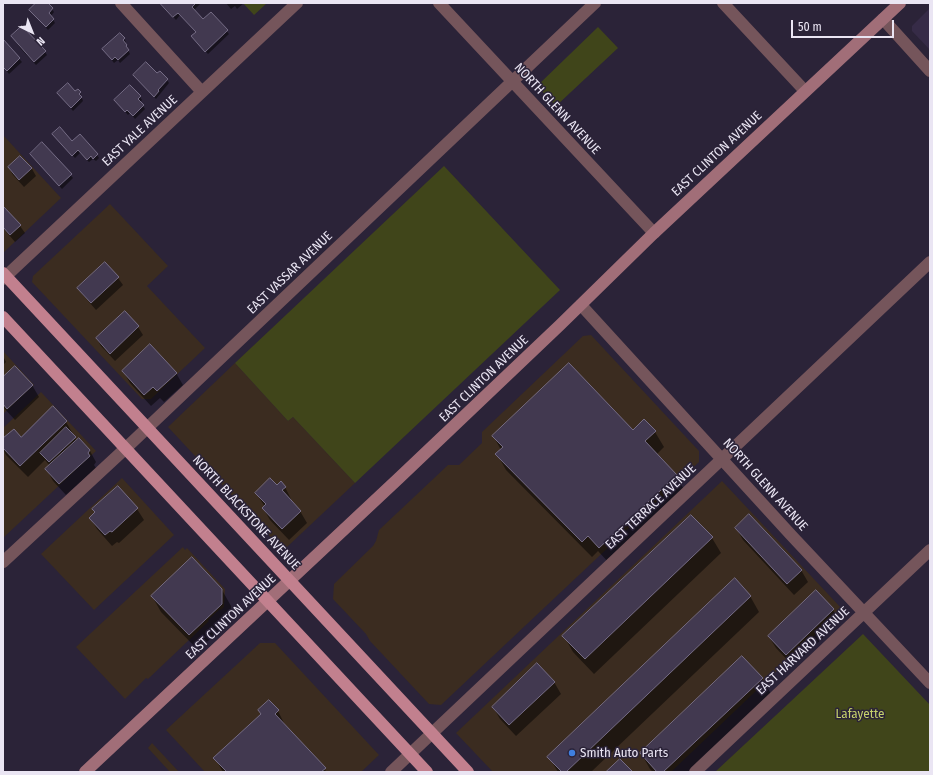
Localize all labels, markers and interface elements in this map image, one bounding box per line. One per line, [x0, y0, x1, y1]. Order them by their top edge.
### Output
north arrow [12, 12, 52, 52]
scale bar [793, 12, 896, 38]
text: 50 m [798, 20, 822, 34]
text: N [34, 34, 47, 48]
street label: NORTH GLENN AVENUE [511, 60, 603, 158]
street label: EAST YALE AVENUE [99, 92, 181, 170]
street label: EAST CLINTON AVENUE [669, 108, 765, 200]
street label: EAST VASSAR AVENUE [244, 228, 336, 318]
street label: EAST CLINTON AVENUE [436, 333, 532, 425]
street label: NORTH GLENN AVENUE [719, 436, 811, 534]
street label: NORTH BLACKSTONE AVENUE [189, 453, 303, 573]
street label: EAST TERRACE AVENUE [603, 461, 699, 553]
street label: EAST CLINTON AVENUE [183, 571, 279, 663]
street label: EAST HARVARD AVENUE [753, 604, 853, 698]
park label: Lafayette [836, 706, 884, 722]
place label: Smith Auto Parts [580, 745, 668, 761]
marker: Smith Auto Parts [567, 748, 577, 758]

